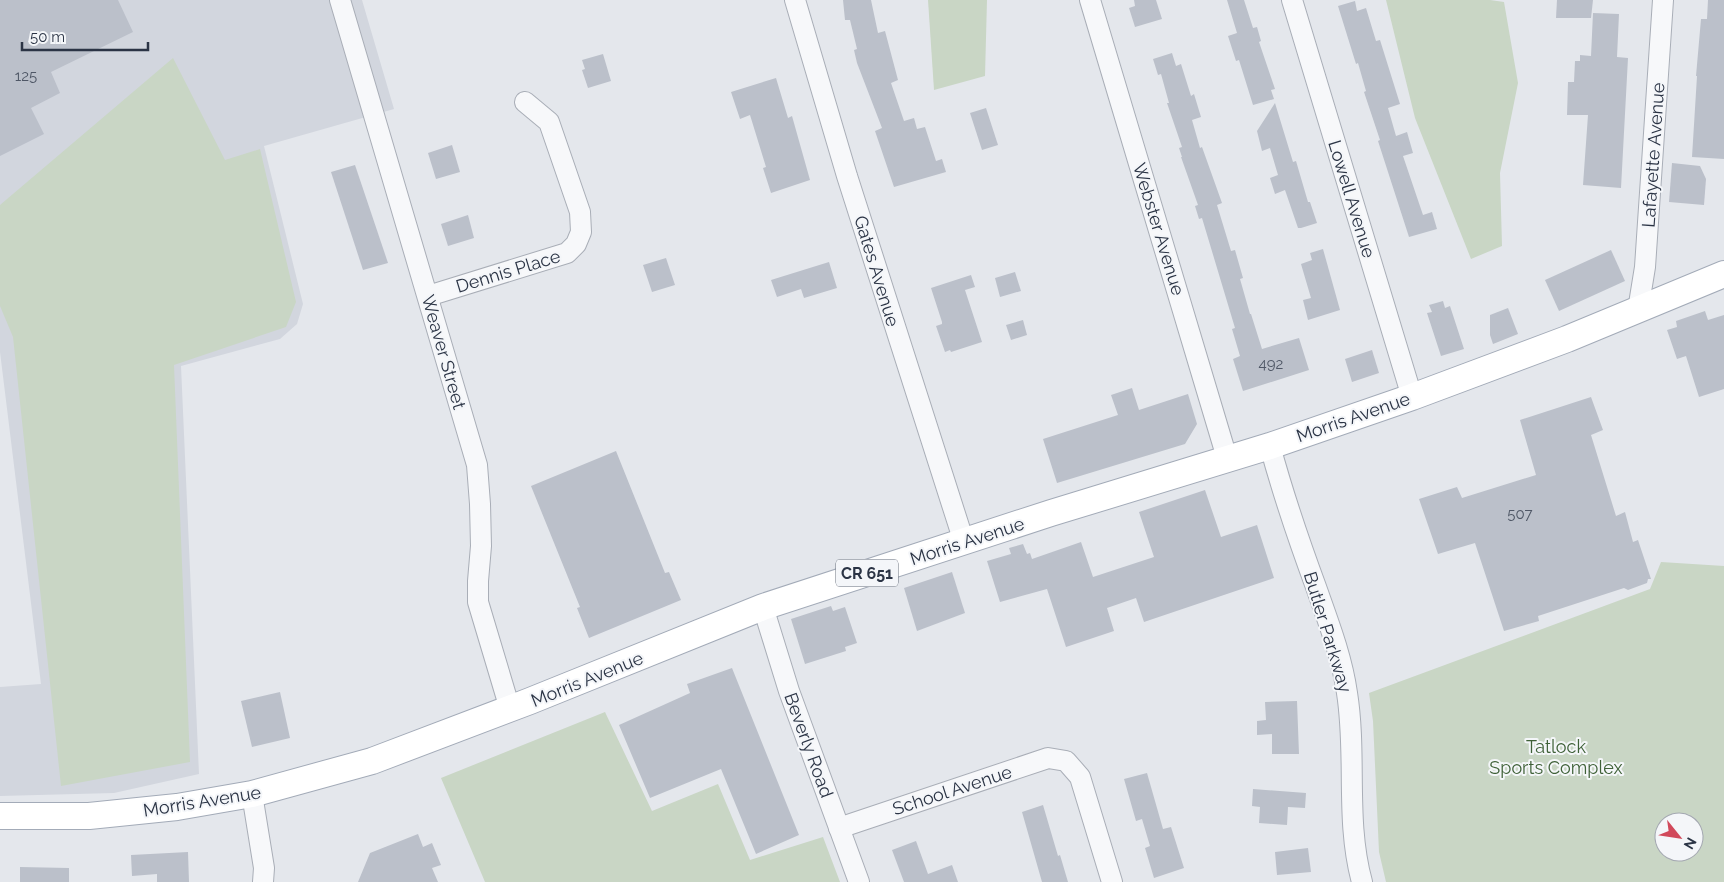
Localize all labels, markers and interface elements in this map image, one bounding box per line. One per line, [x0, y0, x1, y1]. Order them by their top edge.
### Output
scale bar [22, 20, 149, 52]
text: 50 m [30, 28, 65, 46]
house number: 125 [15, 67, 37, 85]
street label: Lafayette Avenue [1637, 81, 1669, 228]
street label: Lowell Avenue [1324, 138, 1380, 261]
street label: Webster Avenue [1129, 160, 1189, 298]
street label: Gates Avenue [850, 213, 904, 329]
street label: Dennis Place [453, 245, 563, 297]
street label: Weaver Street [418, 292, 470, 412]
house number: 492 [1259, 355, 1284, 373]
street label: Morris Avenue [1293, 388, 1413, 446]
house number: 507 [1507, 505, 1533, 523]
street label: Morris Avenue [907, 513, 1027, 569]
road number: CR 651 [836, 560, 898, 586]
street label: Butler Parkway [1300, 569, 1356, 695]
street label: Morris Avenue [528, 647, 646, 711]
street label: Beverly Road [780, 690, 838, 800]
park label: Tatlock Sports Complex [1489, 736, 1623, 778]
street label: School Avenue [890, 761, 1015, 819]
street label: Morris Avenue [142, 781, 263, 821]
north arrow [1654, 812, 1704, 862]
text: N [1681, 835, 1700, 852]

